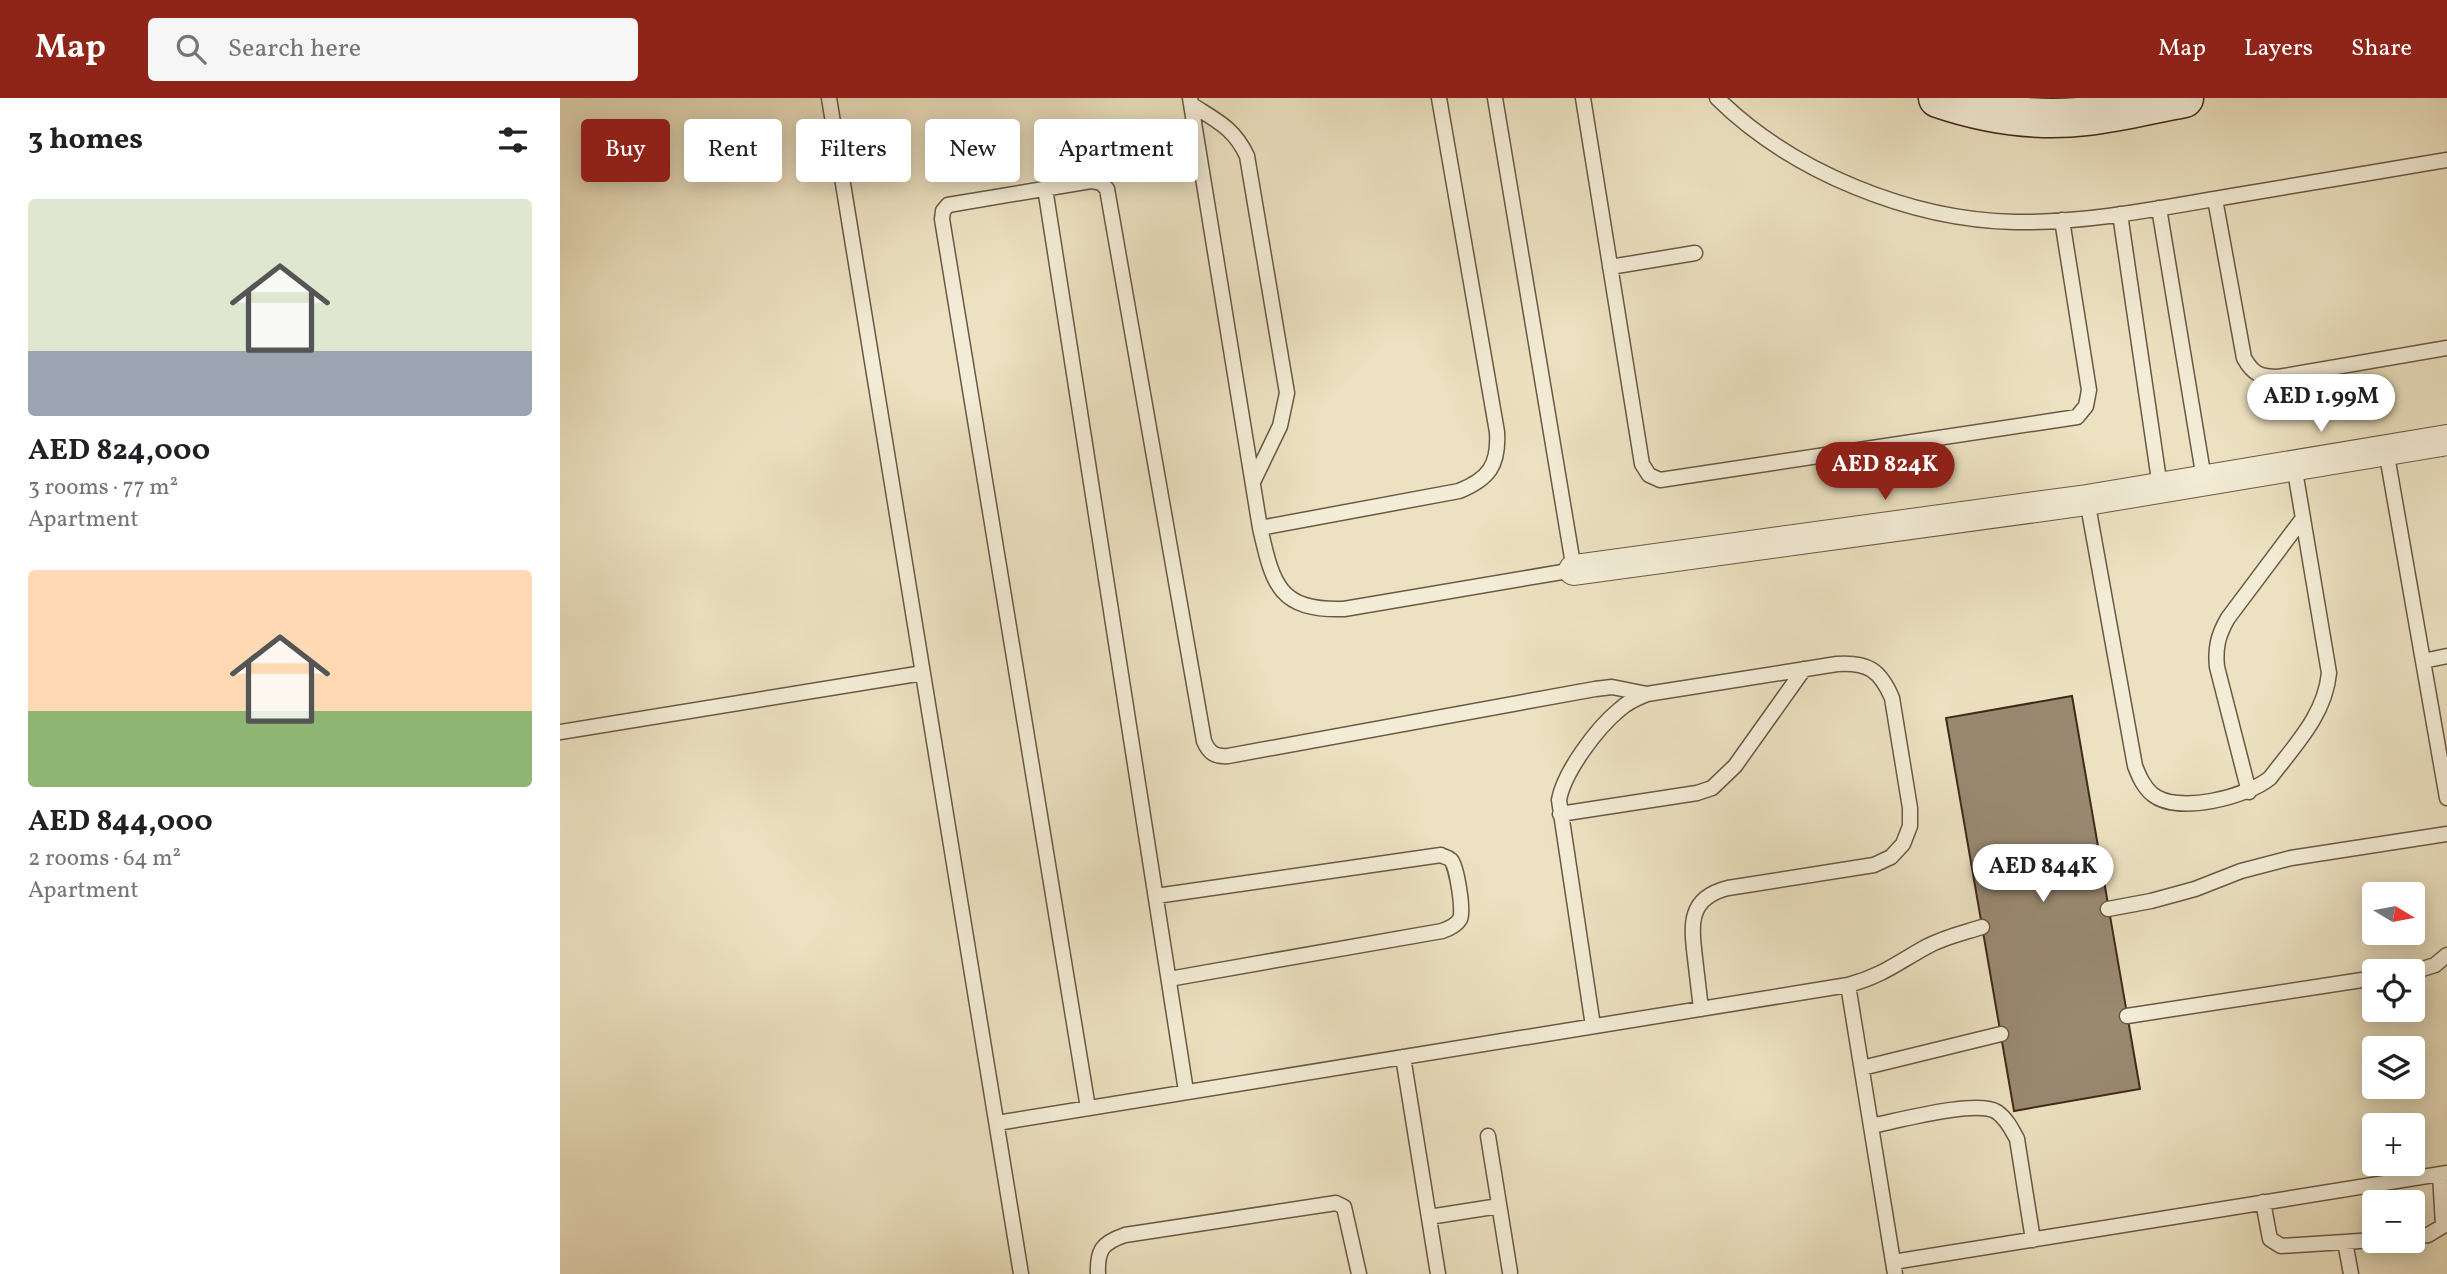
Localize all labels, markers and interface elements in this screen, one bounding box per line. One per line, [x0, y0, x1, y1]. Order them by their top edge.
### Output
search box [148, 18, 638, 81]
text: Map [35, 26, 106, 72]
icon: search [172, 30, 210, 68]
text: Search here [228, 31, 361, 67]
text: Map [2158, 32, 2206, 66]
text: Layers [2244, 32, 2313, 66]
text: Share [2351, 32, 2412, 66]
text: 3 homes [28, 119, 143, 161]
chip: Buy [581, 119, 670, 182]
chip: Rent [684, 119, 782, 182]
chip: Filters [796, 119, 911, 182]
chip: New [925, 119, 1020, 182]
chip: Apartment [1034, 119, 1198, 182]
icon: filters [494, 121, 532, 159]
icon: home [217, 245, 343, 371]
pin: AED 1.99M [2241, 374, 2401, 434]
text: AED 1.99M [2263, 381, 2379, 413]
text: AED 824,000 [28, 430, 210, 472]
pin: AED 824K [1813, 442, 1957, 502]
text: AED 824K [1832, 449, 1938, 481]
text: 3 rooms · 77 m² [28, 472, 178, 504]
text: Apartment [28, 504, 139, 536]
icon: home [217, 616, 343, 742]
text: AED 844,000 [28, 801, 213, 843]
text: 2 rooms · 64 m² [28, 843, 181, 875]
pin: AED 844K [1971, 844, 2115, 904]
text: AED 844K [1989, 851, 2097, 883]
text: Apartment [28, 875, 139, 907]
north arrow [2362, 882, 2426, 945]
map controls [2362, 882, 2425, 1253]
button: locate [2362, 959, 2425, 1022]
button: layers [2362, 1036, 2425, 1099]
button: + [2362, 1113, 2425, 1176]
button: − [2362, 1190, 2425, 1253]

